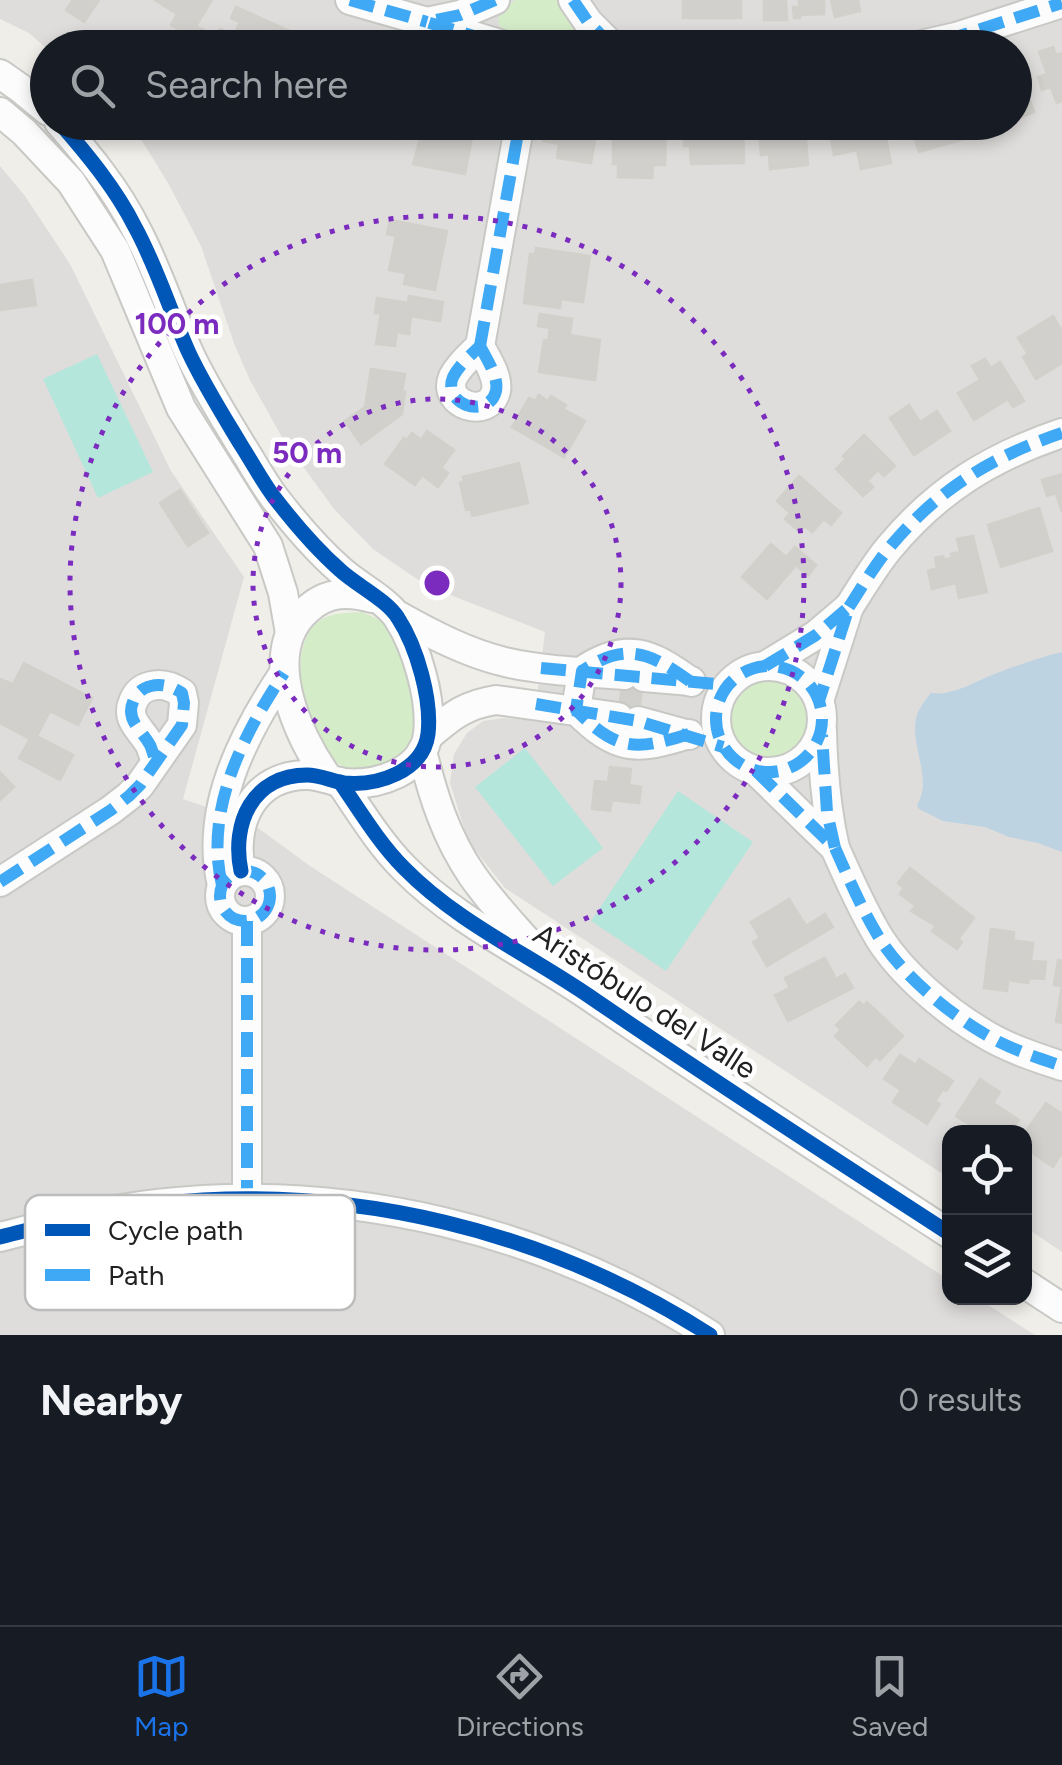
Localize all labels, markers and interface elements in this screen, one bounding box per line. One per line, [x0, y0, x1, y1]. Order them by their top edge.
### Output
search box [30, 30, 1032, 140]
icon: search [65, 58, 120, 113]
text: Search here [145, 62, 348, 108]
text: 100 m [135, 305, 219, 342]
text: 50 m [272, 434, 342, 471]
centre of rings [419, 565, 455, 601]
street label: Aristóbulo del Valle [527, 915, 763, 1087]
map controls [942, 1125, 1032, 1305]
button: locate [942, 1125, 1032, 1215]
legend [25, 1195, 355, 1310]
text: Cycle path [108, 1213, 243, 1247]
button: layers [942, 1215, 1032, 1305]
text: Path [108, 1258, 164, 1292]
text: Nearby [40, 1375, 182, 1426]
text: 0 results [898, 1381, 1022, 1419]
tab: Map [134, 1649, 189, 1743]
tab: Directions [456, 1649, 584, 1743]
tab: Saved [851, 1649, 928, 1743]

